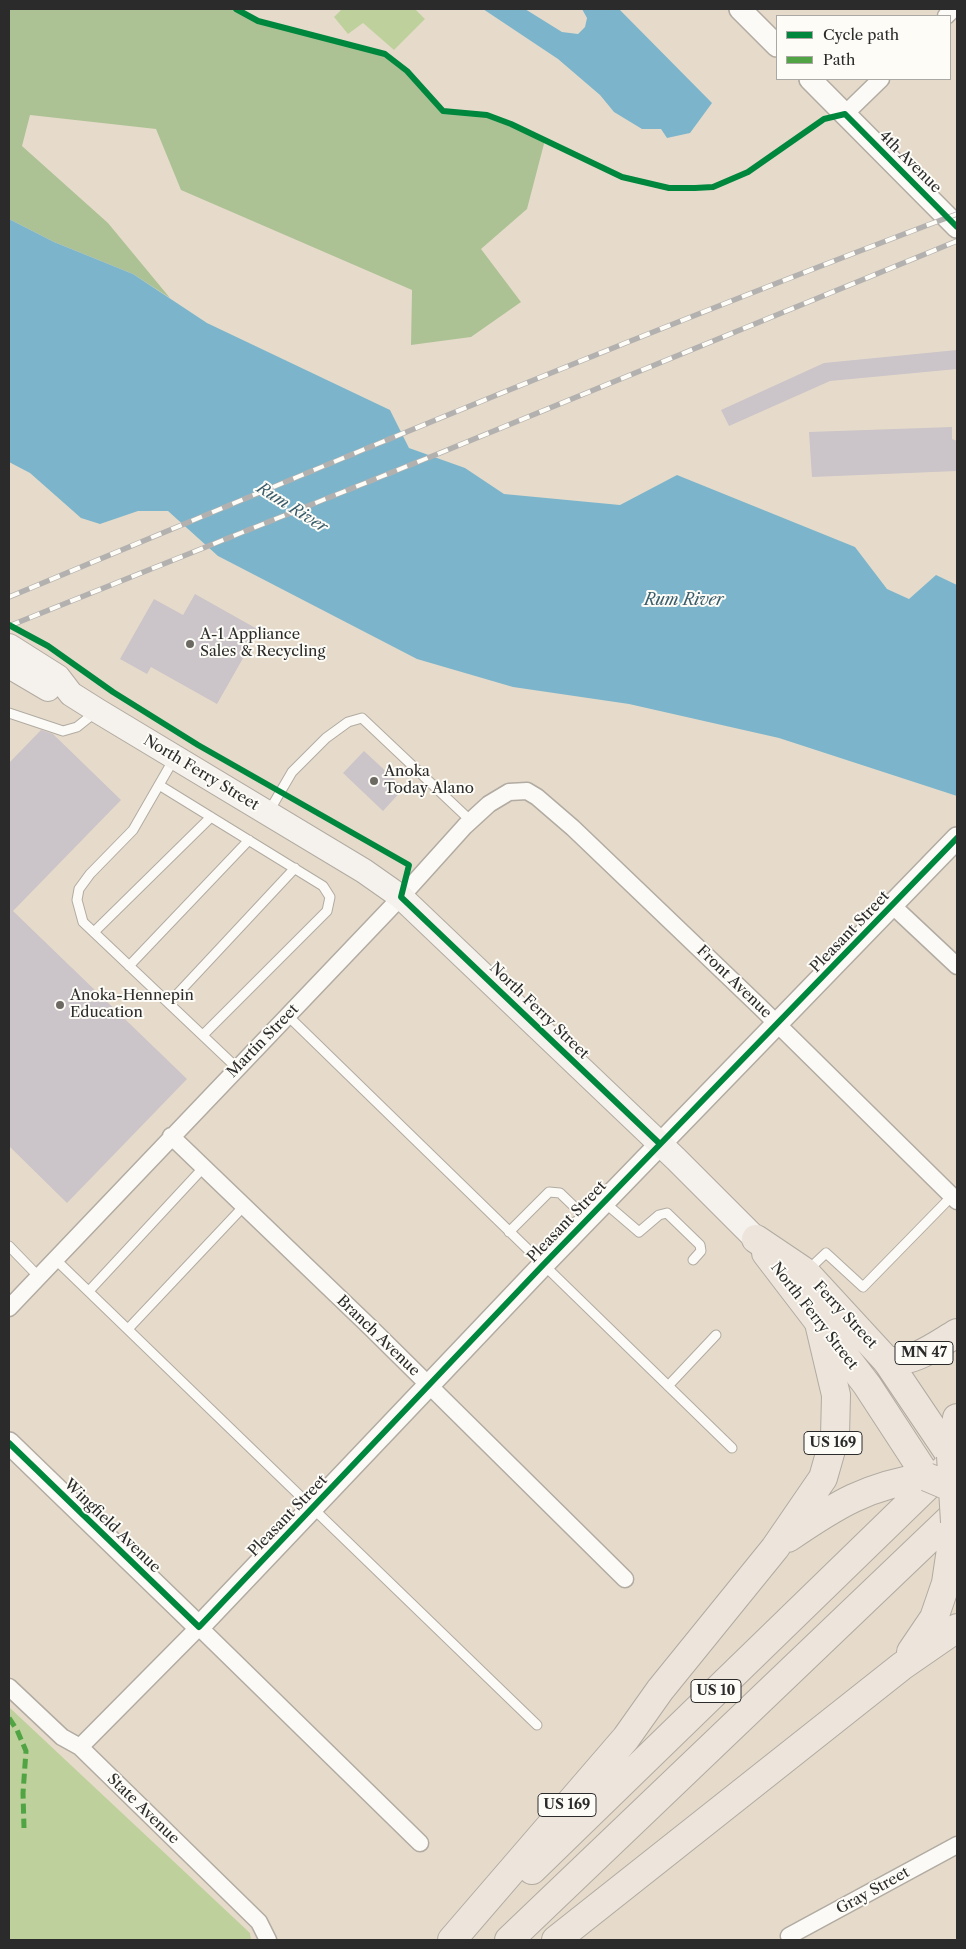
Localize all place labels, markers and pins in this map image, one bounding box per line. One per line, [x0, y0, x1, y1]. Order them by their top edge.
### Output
place label: A-1 Appliance Sales & Recycling [200, 626, 325, 661]
marker: A-1 Appliance Sales & Recycling [184, 638, 196, 650]
place label: Anoka Today Alano [384, 763, 474, 798]
marker: Anoka Today Alano [368, 775, 380, 787]
place label: Anoka-Hennepin Education [70, 987, 194, 1022]
marker: Anoka-Hennepin Education [54, 999, 66, 1011]

